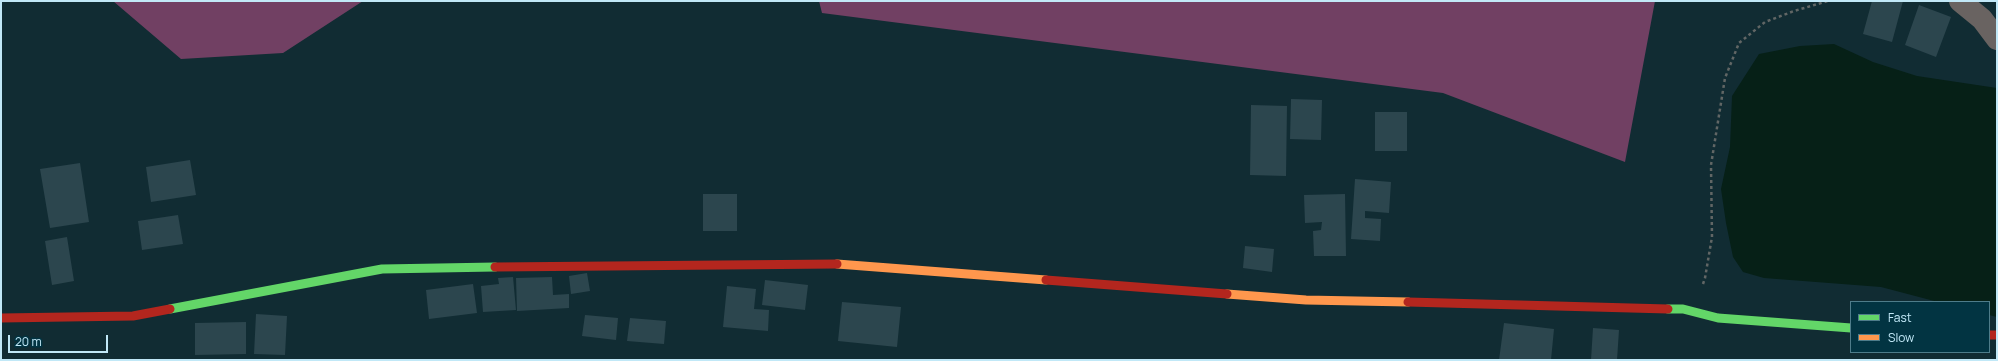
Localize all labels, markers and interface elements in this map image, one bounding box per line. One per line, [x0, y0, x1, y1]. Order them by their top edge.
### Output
legend [1850, 301, 1990, 353]
text: Fast [1888, 309, 1912, 326]
scale bar [10, 327, 110, 353]
text: Slow [1888, 329, 1914, 346]
text: 20 m [15, 333, 42, 350]

